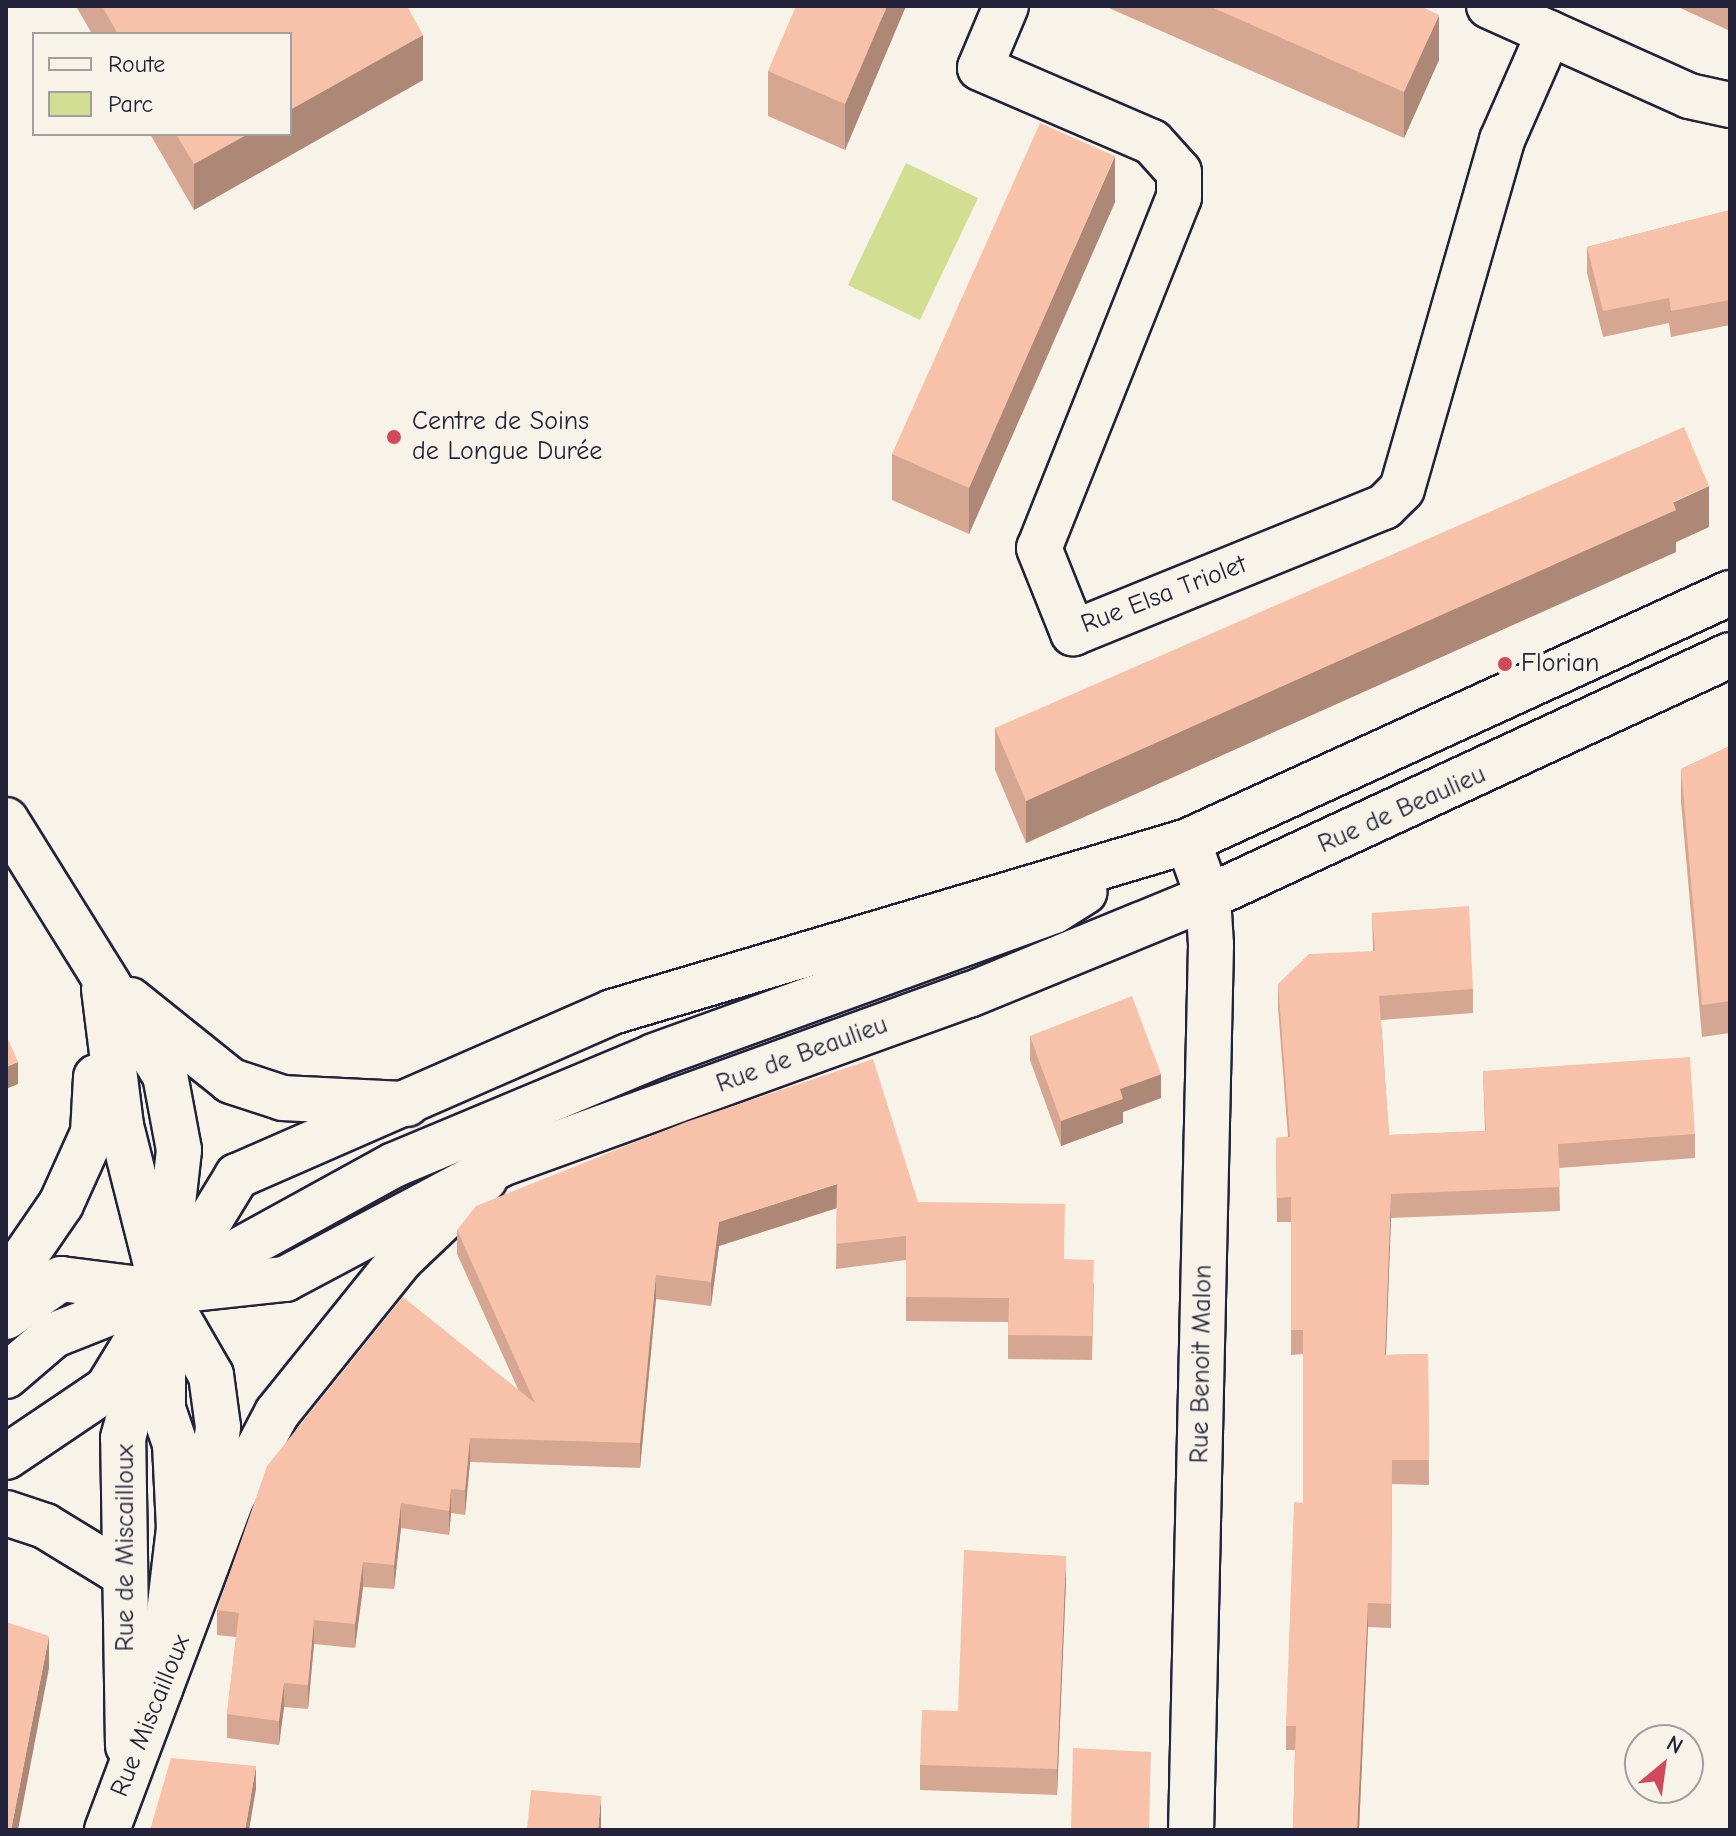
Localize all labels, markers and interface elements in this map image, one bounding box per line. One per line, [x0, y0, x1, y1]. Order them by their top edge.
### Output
legend [32, 32, 292, 136]
text: Route [108, 50, 165, 78]
text: Parc [108, 90, 153, 118]
place label: Centre de Soins de Longue Durée [412, 406, 602, 468]
marker: Centre de Soins de Longue Durée [383, 426, 405, 448]
street label: Rue Elsa Triolet [1077, 549, 1251, 641]
place label: Florian [1521, 648, 1599, 680]
marker: Florian [1496, 655, 1514, 673]
street label: Rue de Beaulieu [1314, 759, 1490, 861]
street label: Rue de Beaulieu [712, 1010, 892, 1100]
street label: Rue Benoit Malon [1185, 1264, 1219, 1464]
street label: Rue de Miscailloux [110, 1445, 142, 1651]
street label: Rue Miscailloux [104, 1631, 198, 1801]
north arrow [1624, 1724, 1704, 1804]
text: N [1662, 1730, 1687, 1760]

